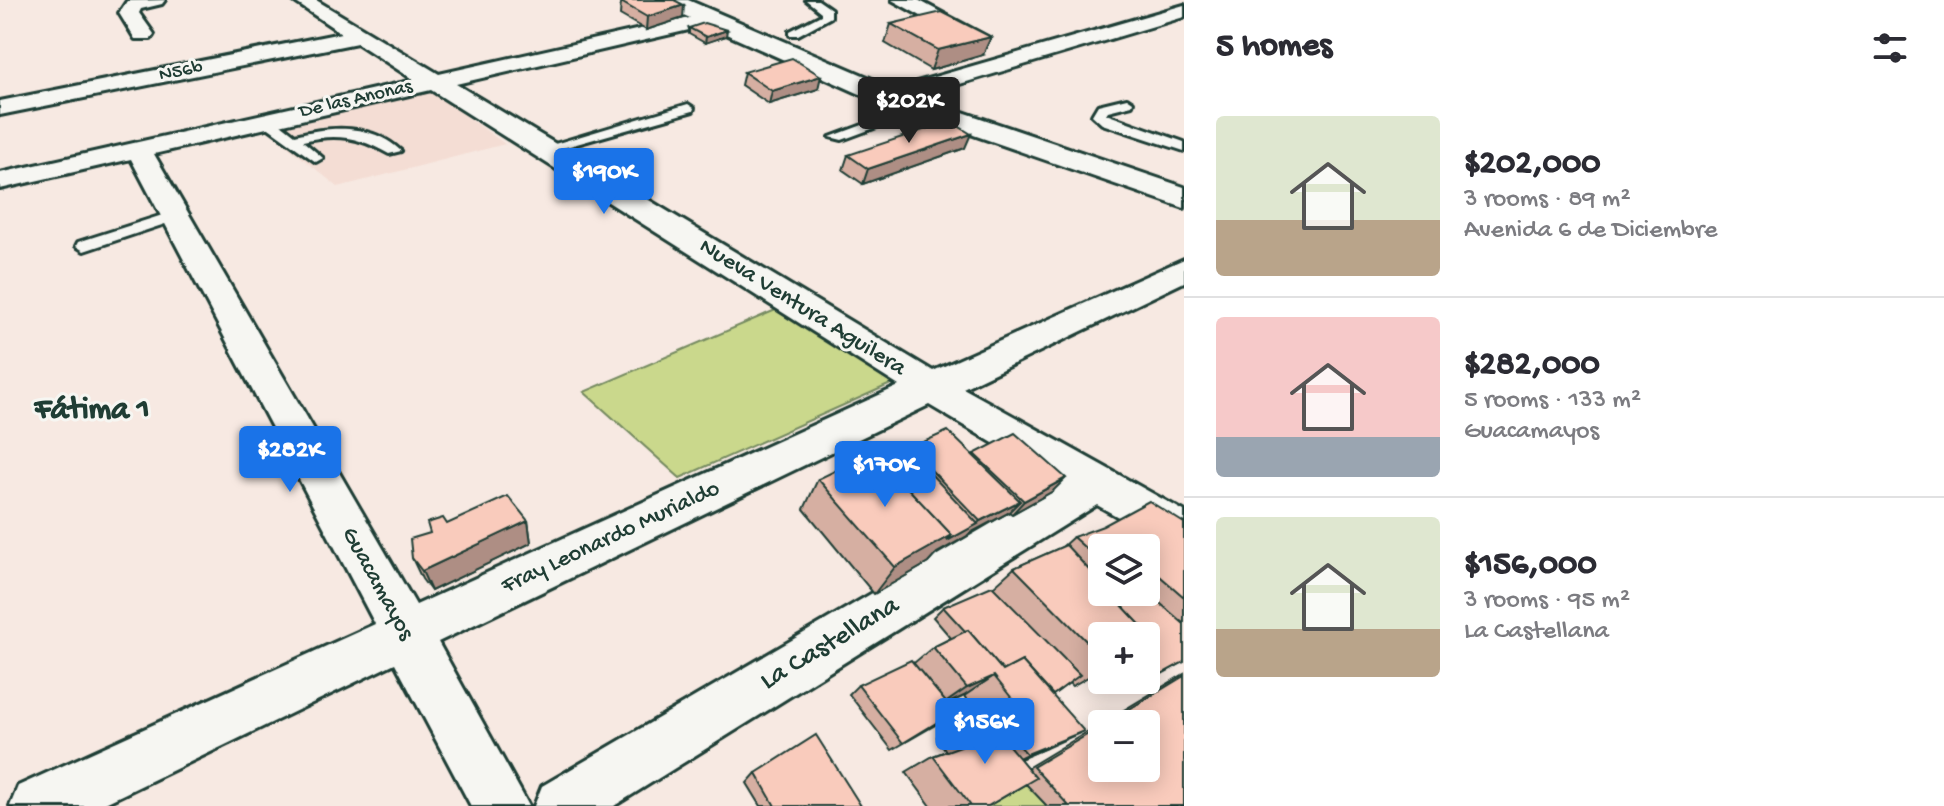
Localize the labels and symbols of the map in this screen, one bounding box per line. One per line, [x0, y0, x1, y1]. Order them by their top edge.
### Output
street label: N56b [157, 56, 205, 88]
street label: De las Anonas [295, 76, 415, 125]
pin: $202K [853, 77, 965, 145]
pin: $190K [548, 148, 660, 216]
street label: Nueva Ventura Aguilera [693, 233, 911, 384]
district label: Fátima 1 [33, 392, 150, 430]
pin: $282K [234, 426, 346, 494]
pin: $170K [829, 441, 941, 509]
street label: Fray Leonardo Murialdo [496, 475, 725, 602]
street label: Guacamayos [334, 522, 420, 647]
street label: La Castellana [755, 589, 907, 698]
pin: $156K [929, 698, 1041, 766]

